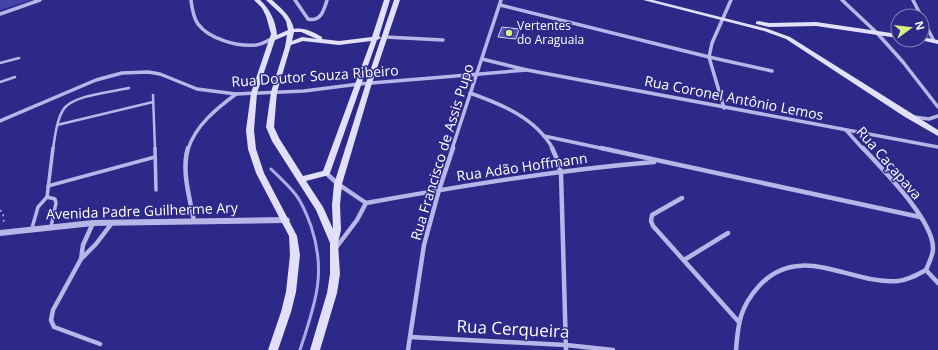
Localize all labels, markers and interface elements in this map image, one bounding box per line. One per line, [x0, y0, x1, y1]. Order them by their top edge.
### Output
north arrow [890, 8, 930, 48]
place label: Vertentes do Araguaia [517, 17, 584, 48]
text: N [912, 19, 929, 32]
marker: Vertentes do Araguaia [504, 28, 514, 38]
street label: Rua Doutor Souza Ribeiro [231, 60, 399, 91]
street label: Rua Francisco de Assis Pupo [406, 61, 477, 242]
street label: Rua Coronel Antônio Lemos [643, 71, 826, 124]
street label: Rua Caçapava [852, 122, 926, 203]
street label: Rua Adão Hoffmann [455, 148, 589, 185]
street label: Avenida Padre Guilherme Ary [46, 198, 239, 223]
street label: Rua Cerqueira [456, 314, 570, 343]

